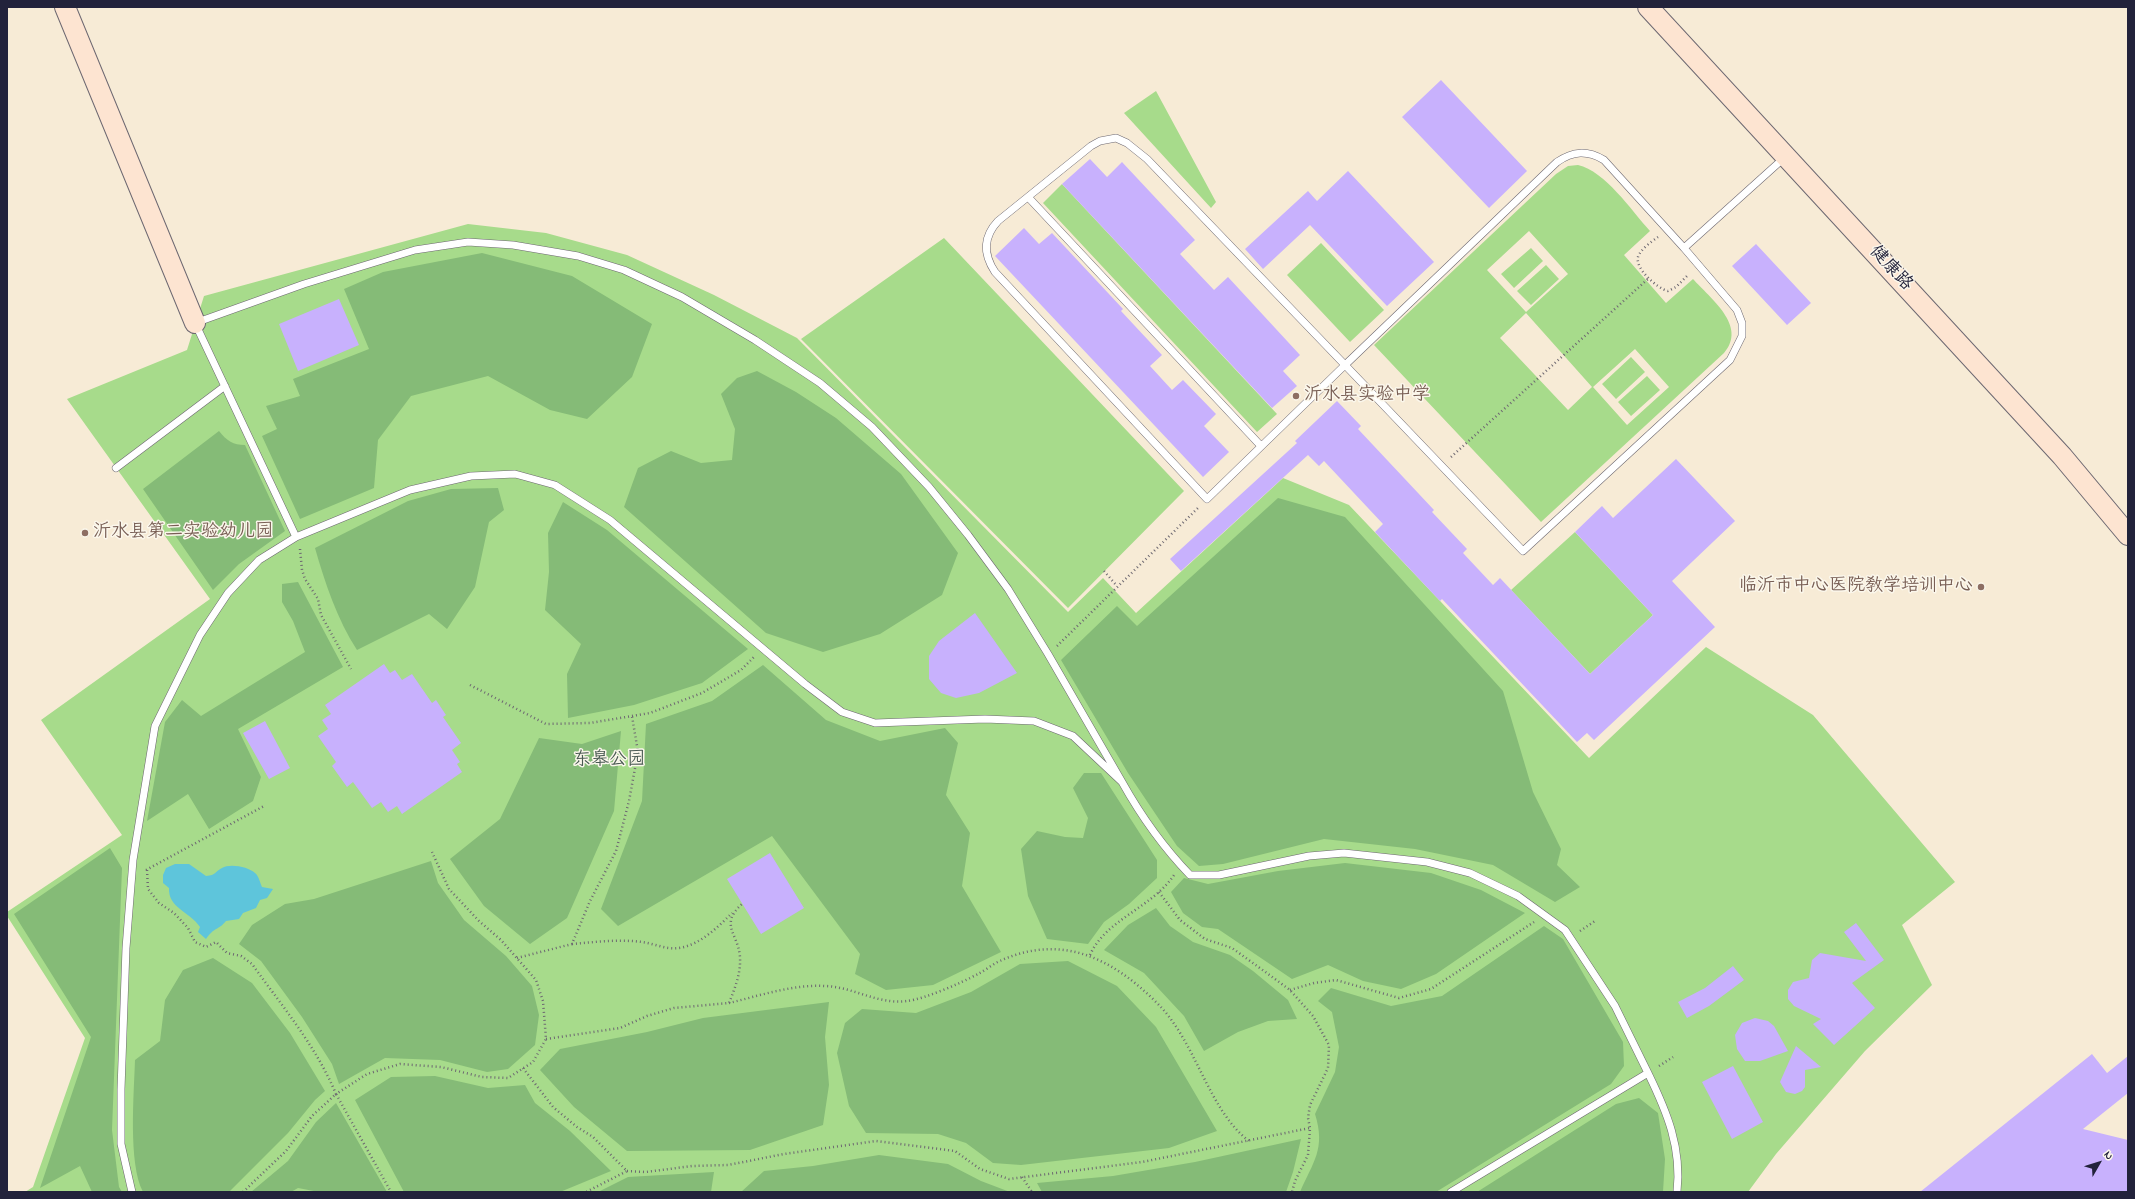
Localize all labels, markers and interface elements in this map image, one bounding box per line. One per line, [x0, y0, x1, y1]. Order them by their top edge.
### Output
street label: 健康路 [1864, 242, 1916, 296]
place label: 沂水县实验中学 [1304, 385, 1430, 407]
marker: 沂水县实验中学 [1291, 391, 1301, 401]
place label: 沂水县第二实验幼儿园 [93, 522, 273, 544]
marker: 沂水县第二实验幼儿园 [80, 528, 90, 538]
place label: 临沂市中心医院教学培训中心 [1739, 576, 1973, 598]
marker: 临沂市中心医院教学培训中心 [1976, 582, 1986, 592]
park label: 东皋公园 [573, 750, 645, 772]
north arrow [2079, 1143, 2119, 1183]
text: N [2100, 1148, 2117, 1163]

